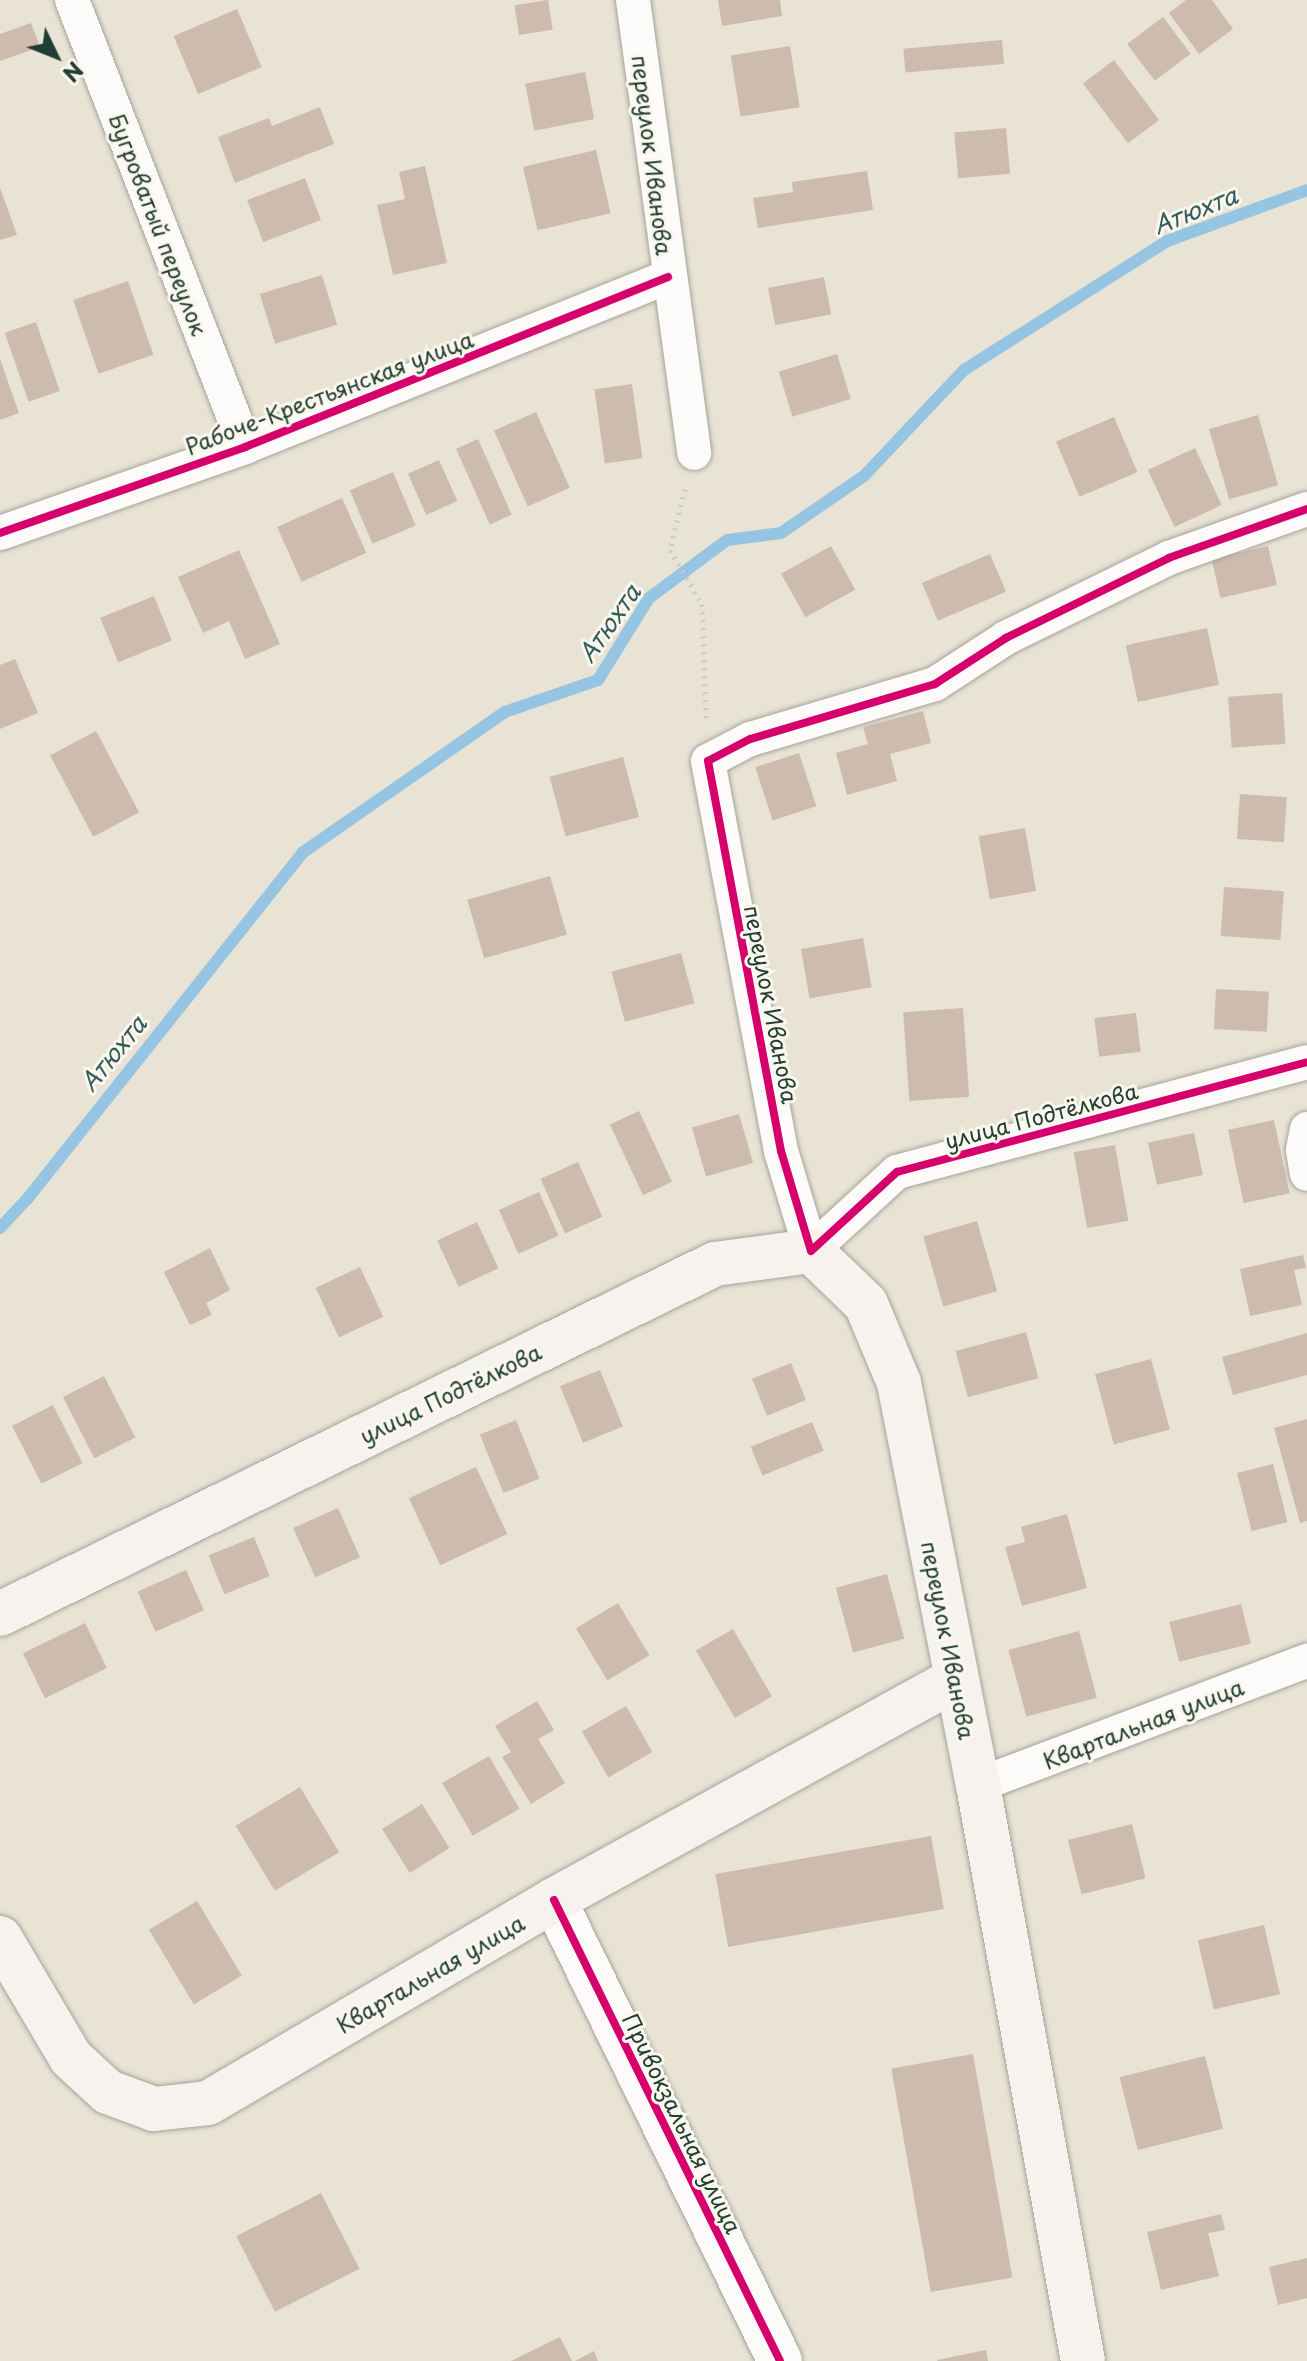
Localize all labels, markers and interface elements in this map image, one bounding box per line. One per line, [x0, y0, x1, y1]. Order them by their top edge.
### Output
north arrow [16, 16, 96, 96]
street label: переулок Иванова [628, 53, 678, 257]
text: N [56, 55, 92, 90]
street label: Бугроватый переулок [105, 110, 213, 338]
water label: Атюхта [1149, 180, 1241, 240]
street label: Рабоче-Крестьянская улица [181, 325, 477, 459]
water label: Атюхта [572, 579, 646, 667]
street label: переулок Иванова [740, 902, 804, 1106]
water label: Атюхта [74, 1010, 152, 1096]
street label: улица Подтёлкова [941, 1076, 1141, 1154]
street label: улица Подтёлкова [354, 1337, 546, 1449]
street label: переулок Иванова [917, 1538, 981, 1742]
street label: Квартальная улица [1038, 1672, 1248, 1774]
street label: Квартальная улица [331, 1908, 529, 2038]
street label: Привокзальная улица [618, 2008, 748, 2238]

